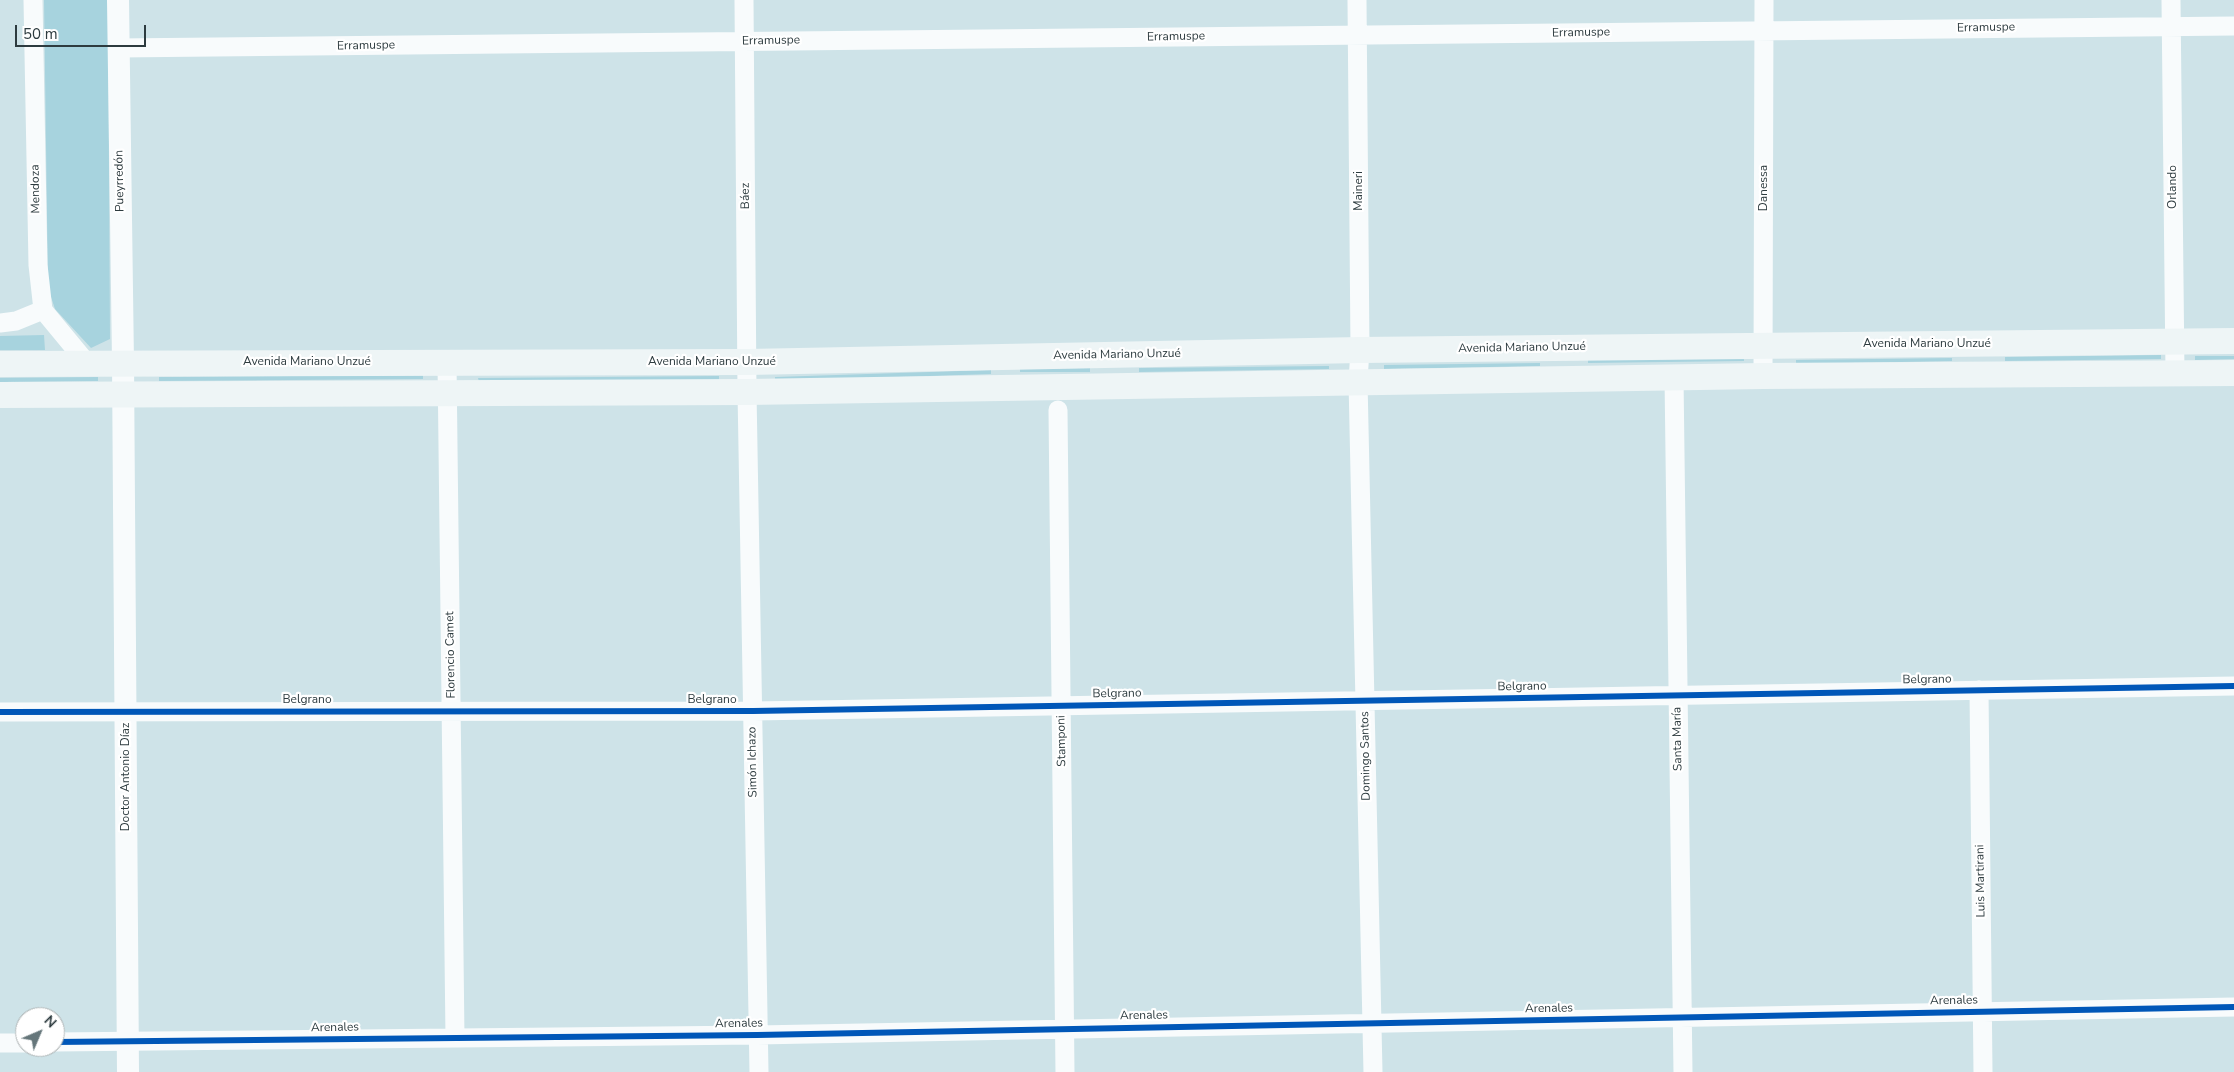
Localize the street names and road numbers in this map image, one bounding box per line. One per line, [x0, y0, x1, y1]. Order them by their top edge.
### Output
street label: Erramuspe [1957, 20, 2015, 36]
street label: Erramuspe [1552, 25, 1610, 41]
street label: Erramuspe [1147, 29, 1205, 45]
street label: Erramuspe [742, 33, 800, 49]
street label: Erramuspe [337, 38, 395, 54]
street label: Pueyrredón [112, 150, 128, 212]
street label: Mendoza [28, 164, 44, 214]
street label: Danessa [1757, 165, 1771, 211]
street label: Orlando [2166, 165, 2180, 209]
street label: Maineri [1352, 171, 1366, 211]
street label: Báez [739, 183, 753, 209]
street label: Avenida Mariano Unzué [1863, 337, 1991, 351]
street label: Avenida Mariano Unzué [1458, 340, 1586, 356]
street label: Avenida Mariano Unzué [1053, 347, 1181, 363]
street label: Avenida Mariano Unzué [243, 355, 371, 369]
street label: Avenida Mariano Unzué [648, 355, 776, 369]
street label: Florencio Camet [443, 611, 459, 699]
street label: Belgrano [1902, 672, 1952, 688]
street label: Belgrano [1497, 679, 1547, 695]
street label: Belgrano [1092, 686, 1142, 702]
street label: Belgrano [282, 693, 332, 707]
street label: Belgrano [687, 693, 737, 707]
street label: Santa María [1670, 707, 1686, 771]
street label: Domingo Santos [1358, 711, 1374, 801]
street label: Stamponi [1054, 715, 1070, 767]
street label: Doctor Antonio Díaz [119, 723, 133, 831]
street label: Simón Ichazo [745, 726, 761, 798]
street label: Luis Martirani [1973, 844, 1989, 918]
street label: Arenales [1930, 993, 1978, 1009]
street label: Arenales [1525, 1001, 1573, 1017]
street label: Arenales [1120, 1008, 1168, 1024]
street label: Arenales [715, 1016, 763, 1032]
street label: Arenales [311, 1020, 359, 1036]

